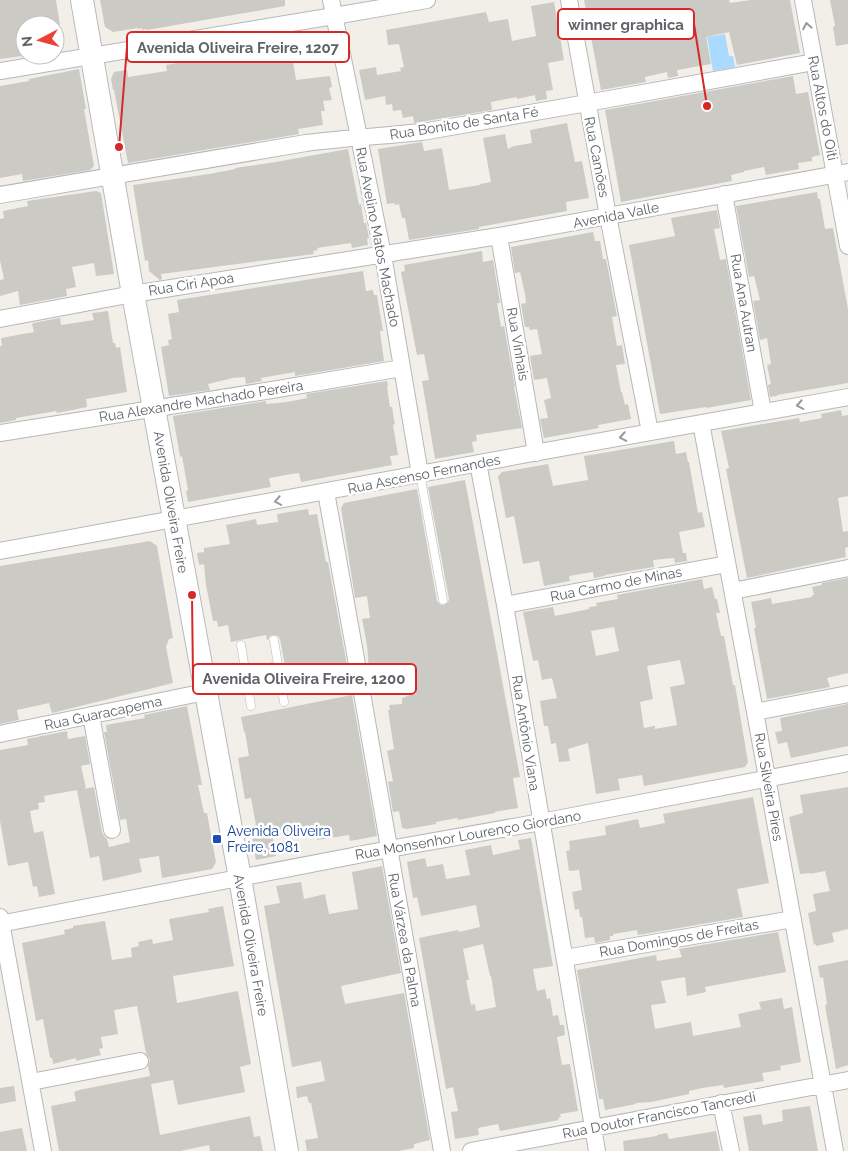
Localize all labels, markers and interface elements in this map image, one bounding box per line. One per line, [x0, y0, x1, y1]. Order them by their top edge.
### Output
callout: winner graphica [558, 9, 694, 39]
north arrow [15, 15, 65, 65]
text: winner graphica [568, 16, 684, 34]
one-way arrow [803, 22, 813, 31]
callout: Avenida Oliveira Freire, 1207 [127, 32, 349, 62]
text: N [19, 35, 36, 48]
text: Avenida Oliveira Freire, 1207 [137, 39, 340, 57]
street label: Rua Altos do Oiti [805, 54, 841, 162]
street label: Rua Bonito de Santa Fé [388, 103, 540, 143]
street label: Rua Camões [581, 115, 613, 199]
street label: Rua Avelino Matos Machado [353, 146, 403, 328]
street label: Avenida Valle [572, 199, 660, 231]
street label: Rua Ana Autran [727, 253, 761, 353]
street label: Rua Ciri Apoa [147, 269, 235, 299]
street label: Rua Vinhais [504, 306, 532, 382]
street label: Rua Alexandre Machado Pereira [98, 377, 304, 425]
one-way arrow [796, 400, 804, 410]
street label: Avenida Oliveira Freire [151, 430, 191, 574]
one-way arrow [618, 431, 627, 441]
street label: Rua Ascenso Fernandes [346, 451, 502, 497]
one-way arrow [274, 495, 282, 505]
street label: Rua Carmo de Minas [549, 563, 683, 605]
callout: Avenida Oliveira Freire, 1200 [193, 664, 416, 694]
text: Avenida Oliveira Freire, 1200 [203, 670, 405, 688]
street label: Rua Antônio Viana [509, 674, 543, 792]
street label: Rua Guaracapema [43, 693, 163, 733]
street label: Rua Silveira Pires [752, 732, 786, 843]
street label: Rua Monsenhor Lourenço Giordano [354, 807, 582, 863]
place label: Avenida Oliveira Freire, 1081 [227, 823, 331, 855]
marker: Avenida Oliveira Freire, 1081 [211, 833, 223, 845]
street label: Rua Várzea da Palma [385, 872, 425, 1008]
street label: Avenida Oliveira Freire [231, 873, 271, 1017]
street label: Rua Domingos de Freitas [598, 916, 760, 960]
street label: Rua Doutor Francisco Tancredi [561, 1088, 757, 1142]

